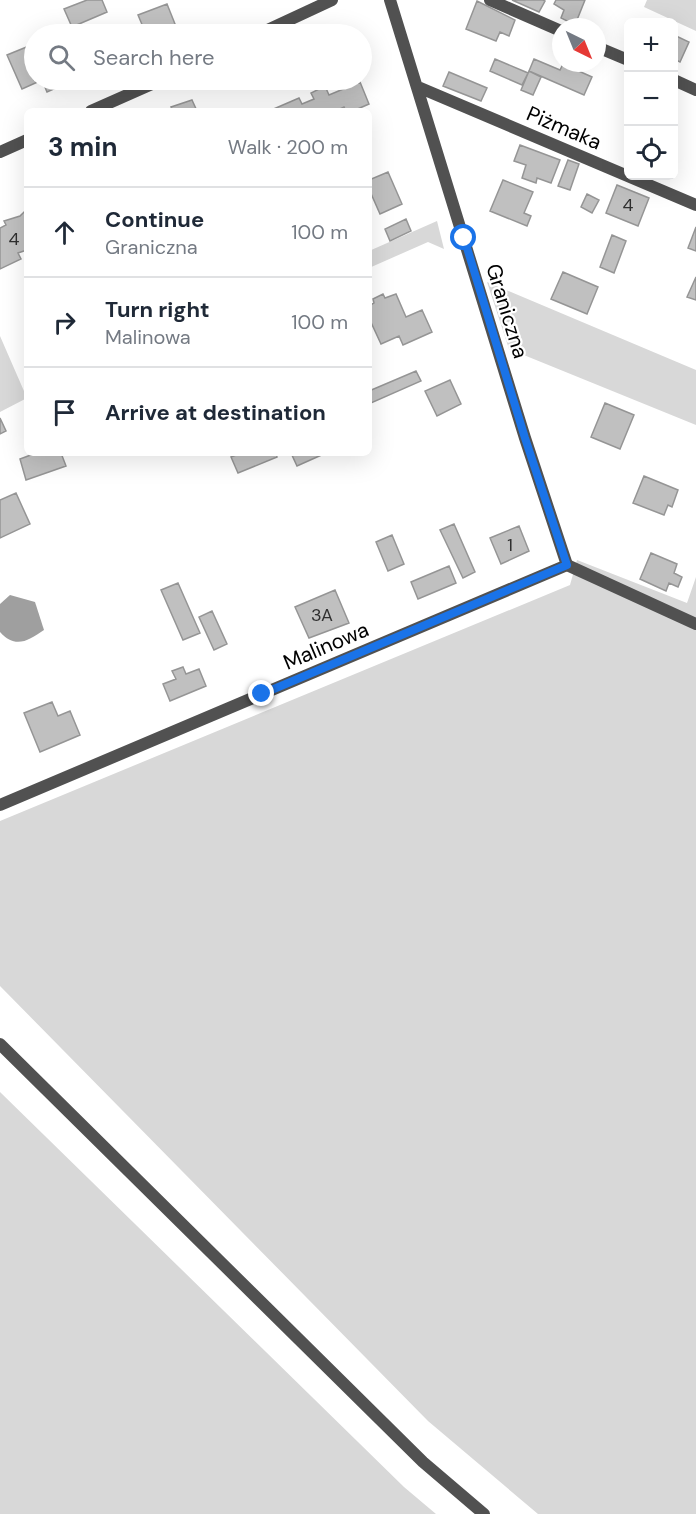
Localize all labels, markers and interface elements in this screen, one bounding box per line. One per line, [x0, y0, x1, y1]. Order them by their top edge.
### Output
north arrow [552, 18, 606, 72]
map controls [624, 18, 678, 180]
button: + [624, 18, 678, 72]
search box [24, 24, 372, 90]
icon: search [45, 41, 78, 74]
text: Search here [93, 43, 214, 72]
button: − [624, 72, 678, 126]
street label: Piżmaka [522, 100, 606, 156]
button: locate [624, 126, 678, 180]
text: 3 min [48, 130, 117, 164]
text: Walk · 200 m [228, 134, 348, 160]
house number: 4 [623, 193, 634, 217]
text: Continue [105, 205, 204, 234]
icon: ahead [48, 216, 81, 249]
text: 100 m [291, 219, 348, 245]
route start [450, 224, 476, 250]
house number: 4 [9, 227, 20, 251]
text: Graniczna [105, 234, 198, 260]
street label: Graniczna [479, 260, 535, 362]
text: Turn right [105, 295, 210, 324]
icon: right [48, 306, 81, 339]
text: 100 m [291, 309, 348, 335]
text: Malinowa [105, 324, 191, 350]
icon: arrive [48, 396, 81, 429]
text: Arrive at destination [105, 398, 326, 427]
house number: 1 [507, 533, 513, 557]
house number: 3A [311, 603, 333, 627]
street label: Malinowa [279, 616, 373, 676]
route end [248, 680, 274, 706]

